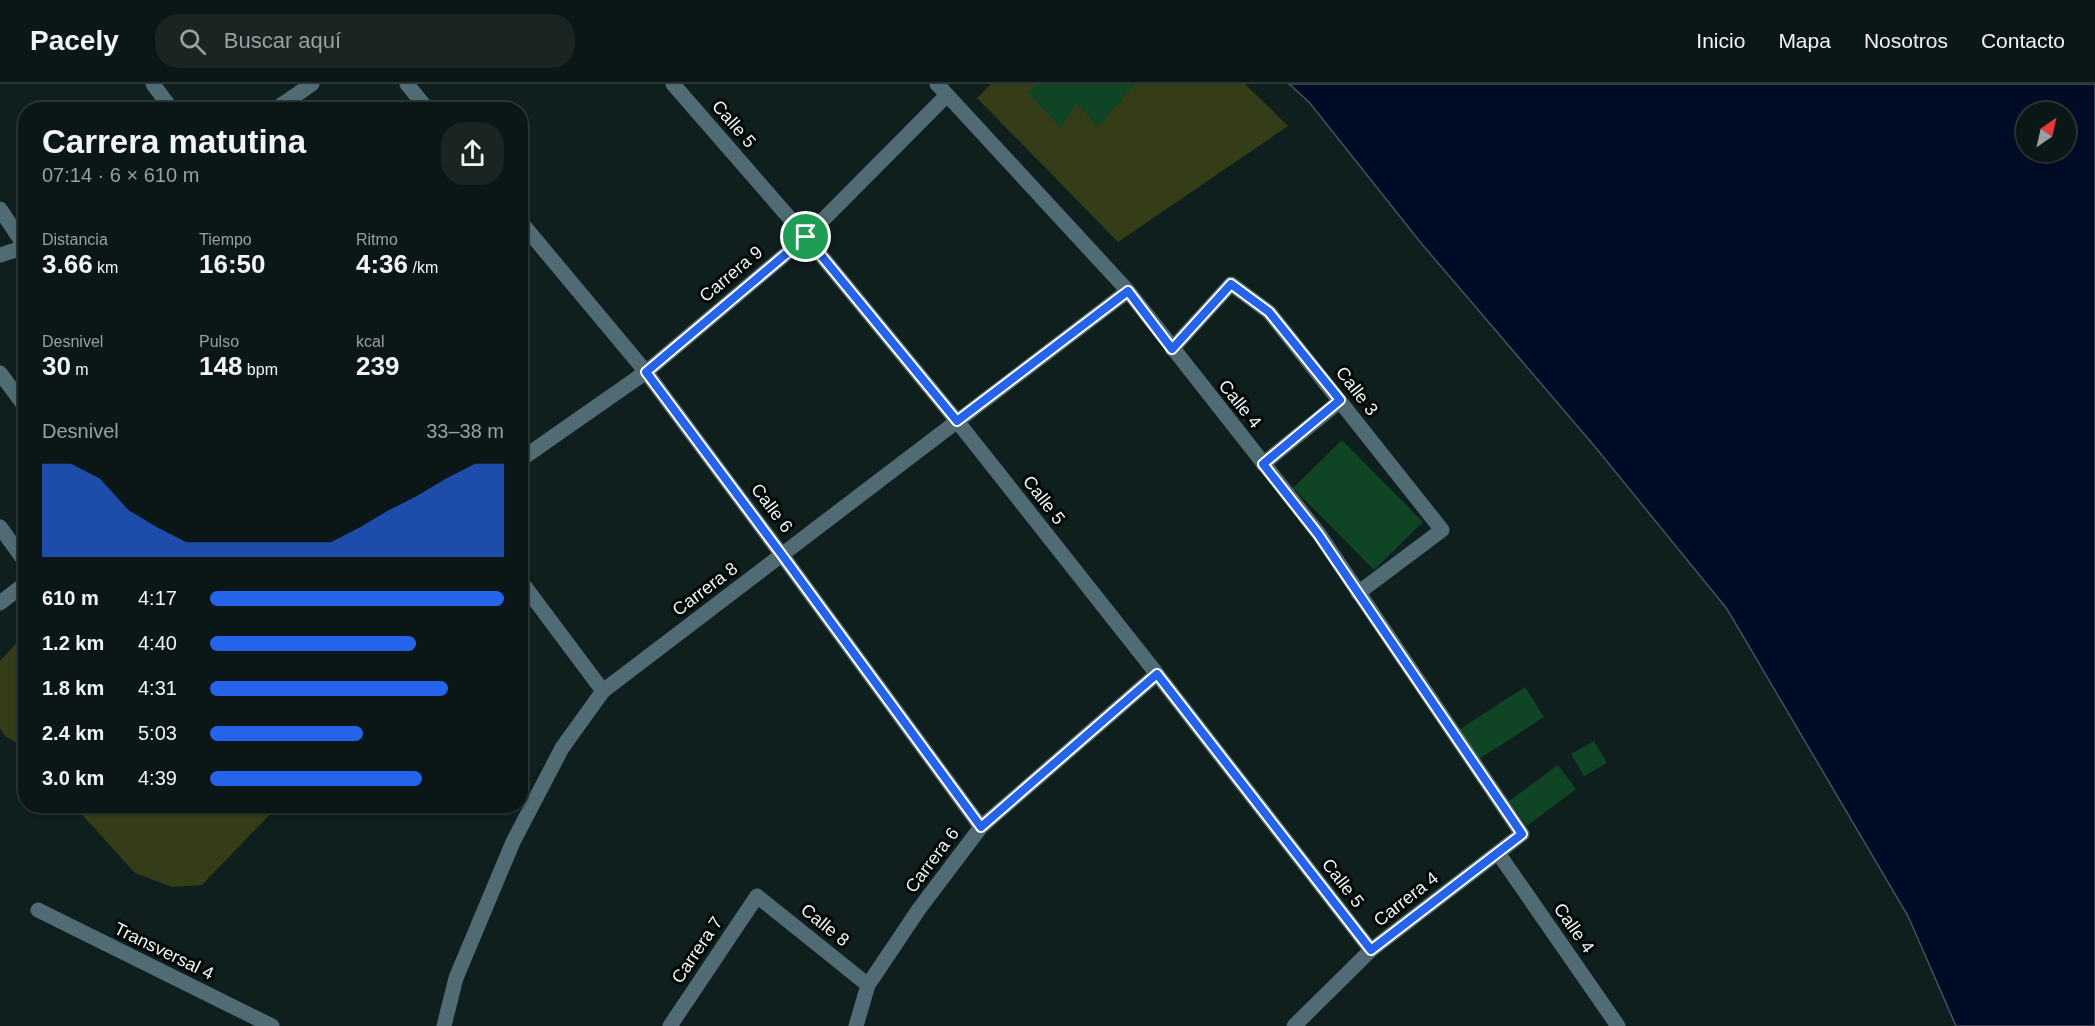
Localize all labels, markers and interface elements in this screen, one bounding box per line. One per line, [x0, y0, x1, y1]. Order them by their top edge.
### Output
search box [155, 14, 575, 68]
text: Pacely [30, 25, 119, 56]
icon: search [176, 25, 209, 58]
text: Buscar aquí [224, 28, 341, 53]
text: Inicio [1696, 29, 1745, 52]
text: Mapa [1778, 29, 1831, 52]
text: Nosotros [1864, 29, 1948, 52]
text: Contacto [1981, 29, 2065, 52]
street label: Calle 5 [708, 96, 760, 152]
north arrow [2016, 102, 2076, 162]
map controls [2016, 102, 2076, 162]
button: share [441, 122, 504, 185]
text: Carrera matutina [42, 123, 306, 160]
text: 07:14 · 6 × 610 m [42, 164, 199, 186]
pin [780, 211, 831, 262]
icon: arrive [789, 220, 822, 253]
text: Distancia [42, 231, 108, 248]
text: Tiempo [199, 231, 252, 248]
text: Ritmo [356, 231, 398, 248]
street label: Carrera 9 [695, 242, 767, 306]
text: 3.66 [42, 249, 93, 279]
text: 16:50 [199, 249, 266, 279]
text: 4:36 [356, 249, 408, 279]
text: km [93, 259, 118, 276]
text: /km [408, 259, 438, 276]
text: Desnivel [42, 333, 103, 350]
text: Pulso [199, 333, 239, 350]
text: kcal [356, 333, 384, 350]
text: 30 [42, 351, 71, 381]
text: 148 [199, 351, 242, 381]
text: 239 [356, 351, 399, 381]
text: m [71, 361, 89, 378]
text: bpm [242, 361, 278, 378]
street label: Calle 3 [1332, 363, 1382, 419]
street label: Calle 4 [1215, 376, 1265, 432]
text: Desnivel [42, 420, 119, 442]
text: 33–38 m [426, 420, 504, 442]
street label: Calle 5 [1019, 472, 1069, 528]
street label: Calle 6 [747, 480, 797, 536]
street label: Carrera 8 [669, 558, 741, 620]
text: 610 m [42, 587, 99, 609]
text: 4:17 [138, 587, 177, 609]
text: 1.2 km [42, 632, 104, 654]
text: 4:40 [138, 632, 177, 654]
text: 1.8 km [42, 677, 104, 699]
text: 4:31 [138, 677, 177, 699]
text: 2.4 km [42, 722, 104, 744]
text: 5:03 [138, 722, 177, 744]
text: 3.0 km [42, 767, 104, 789]
text: 4:39 [138, 767, 177, 789]
street label: Carrera 6 [901, 824, 963, 896]
street label: Calle 5 [1318, 855, 1368, 911]
street label: Carrera 4 [1370, 868, 1442, 930]
street label: Calle 4 [1550, 899, 1598, 957]
street label: Calle 8 [797, 900, 853, 950]
street label: Carrera 7 [667, 913, 727, 987]
street label: Transversal 4 [111, 918, 217, 984]

